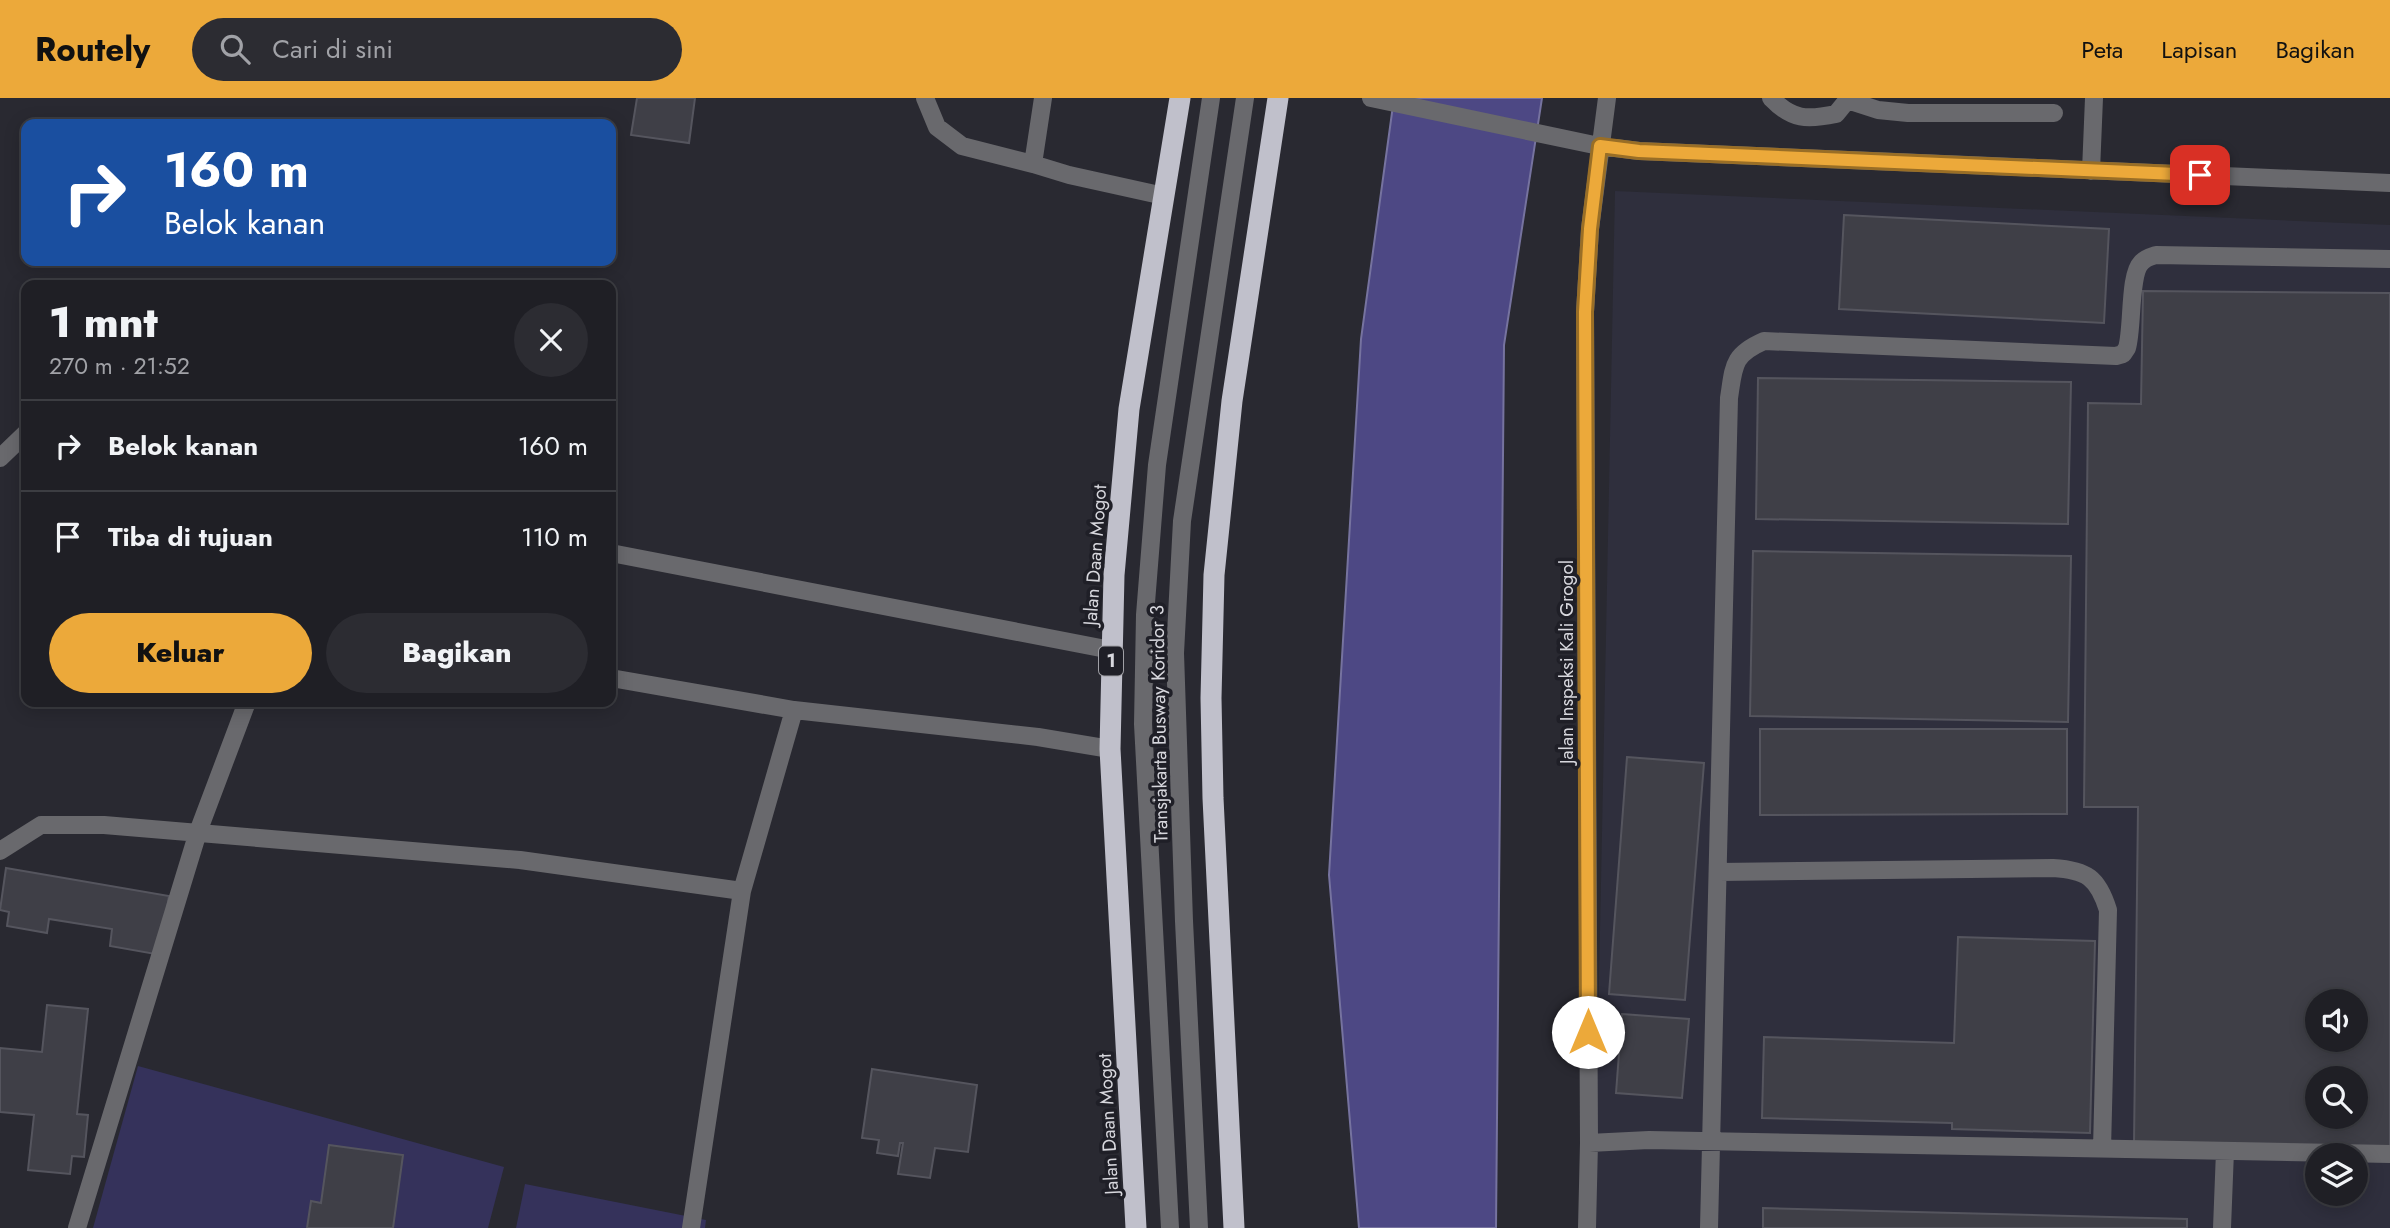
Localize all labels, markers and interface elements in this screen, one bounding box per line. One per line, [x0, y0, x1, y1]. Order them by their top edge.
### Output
search box [192, 18, 682, 81]
text: Routely [35, 26, 150, 73]
icon: search [216, 30, 254, 68]
text: Cari di sini [272, 30, 393, 68]
text: Peta [2081, 32, 2123, 67]
text: Lapisan [2161, 32, 2237, 67]
text: Bagikan [2275, 32, 2355, 67]
text: 160 m [164, 135, 309, 205]
pin [2170, 145, 2230, 205]
icon: right [49, 147, 140, 238]
icon: arrive [2181, 156, 2219, 194]
text: Belok kanan [164, 200, 325, 246]
text: 1 mnt [49, 292, 158, 353]
button: close [514, 303, 588, 377]
text: 270 m · 21:52 [49, 349, 190, 383]
icon: right [49, 427, 87, 465]
text: Belok kanan [108, 427, 258, 465]
text: 160 m [518, 427, 588, 465]
street label: Jalan Daan Mogot [1076, 483, 1113, 629]
icon: arrive [49, 518, 87, 556]
text: Tiba di tujuan [108, 518, 273, 556]
text: 110 m [521, 518, 588, 556]
street label: Jalan Inspeksi Kali Grogol [1553, 560, 1580, 767]
street label: Transjakarta Busway Koridor 3 [1143, 605, 1175, 843]
button: Keluar [49, 613, 312, 693]
button: Bagikan [326, 613, 588, 693]
road number: 1 [1099, 646, 1123, 676]
map controls [2305, 989, 2368, 1206]
button: sound [2305, 989, 2368, 1052]
position arrow [1551, 995, 1625, 1069]
street label: Jalan Daan Mogot [1091, 1052, 1125, 1198]
button: search [2305, 1066, 2368, 1129]
button: layers [2305, 1143, 2368, 1206]

